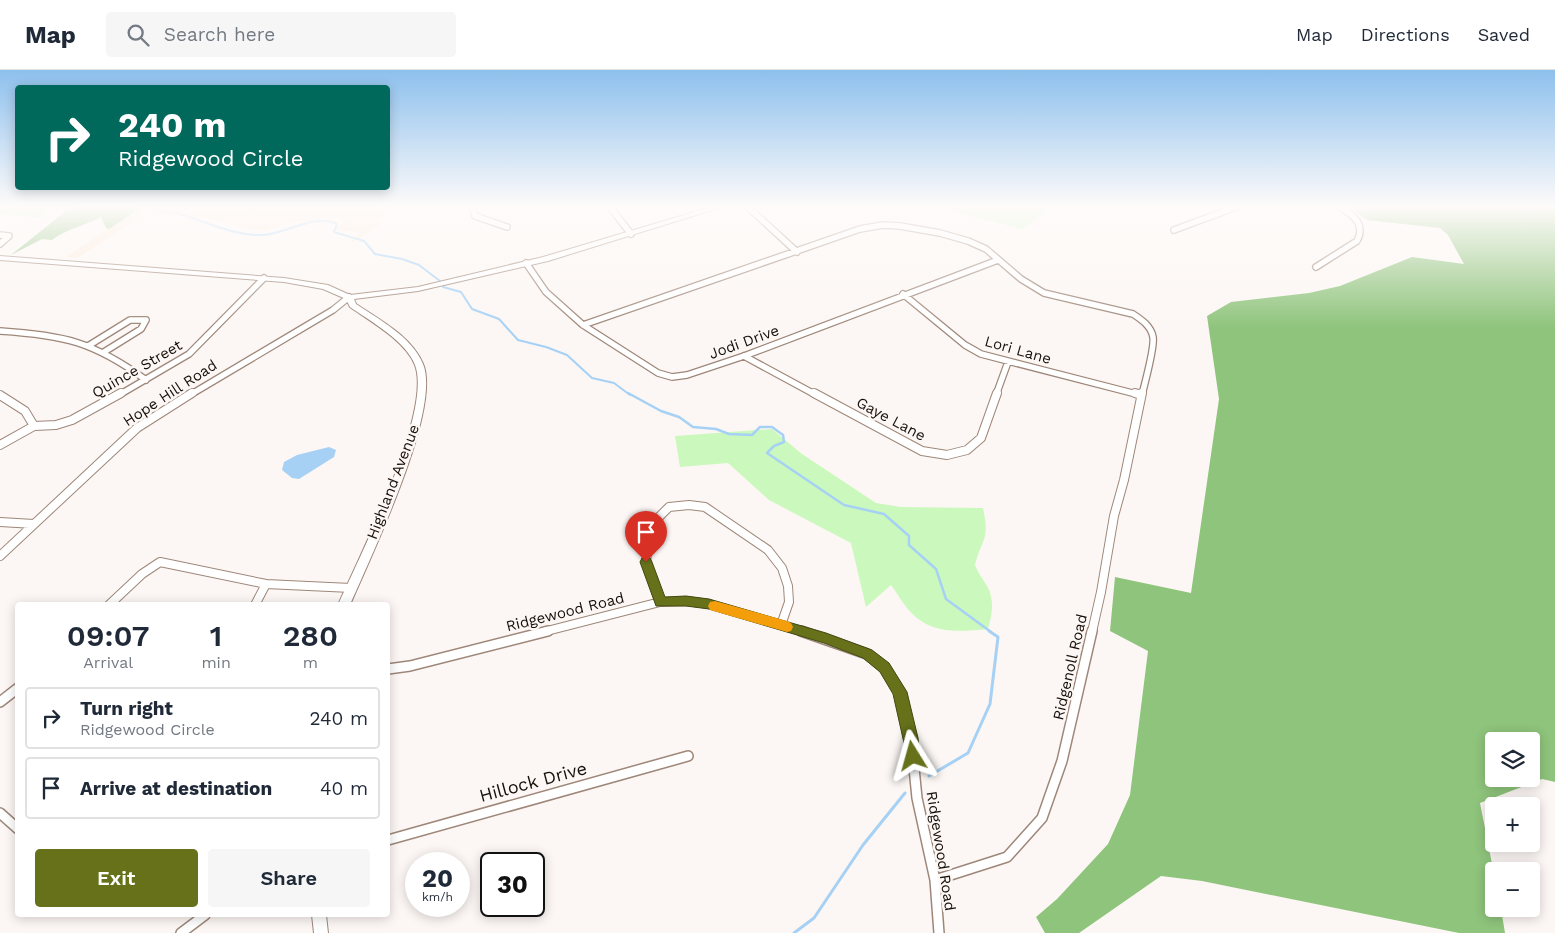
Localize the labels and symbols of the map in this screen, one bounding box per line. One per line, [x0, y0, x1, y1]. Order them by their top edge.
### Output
street label: Jodi Drive [707, 321, 781, 363]
street label: Lori Lane [983, 332, 1053, 368]
street label: Quince Street [89, 336, 186, 402]
street label: Hope Hill Road [120, 356, 220, 430]
street label: Gaye Lane [853, 393, 929, 445]
street label: Highland Avenue [363, 422, 423, 542]
pin [625, 511, 667, 562]
street label: Ridgewood Road [504, 589, 626, 635]
street label: Ridgenoll Road [1049, 612, 1091, 722]
position arrow [886, 729, 938, 781]
street label: Hillock Drive [477, 757, 589, 806]
street label: Ridgewood Road [923, 790, 959, 912]
speed limit sign: 30 [480, 852, 545, 917]

